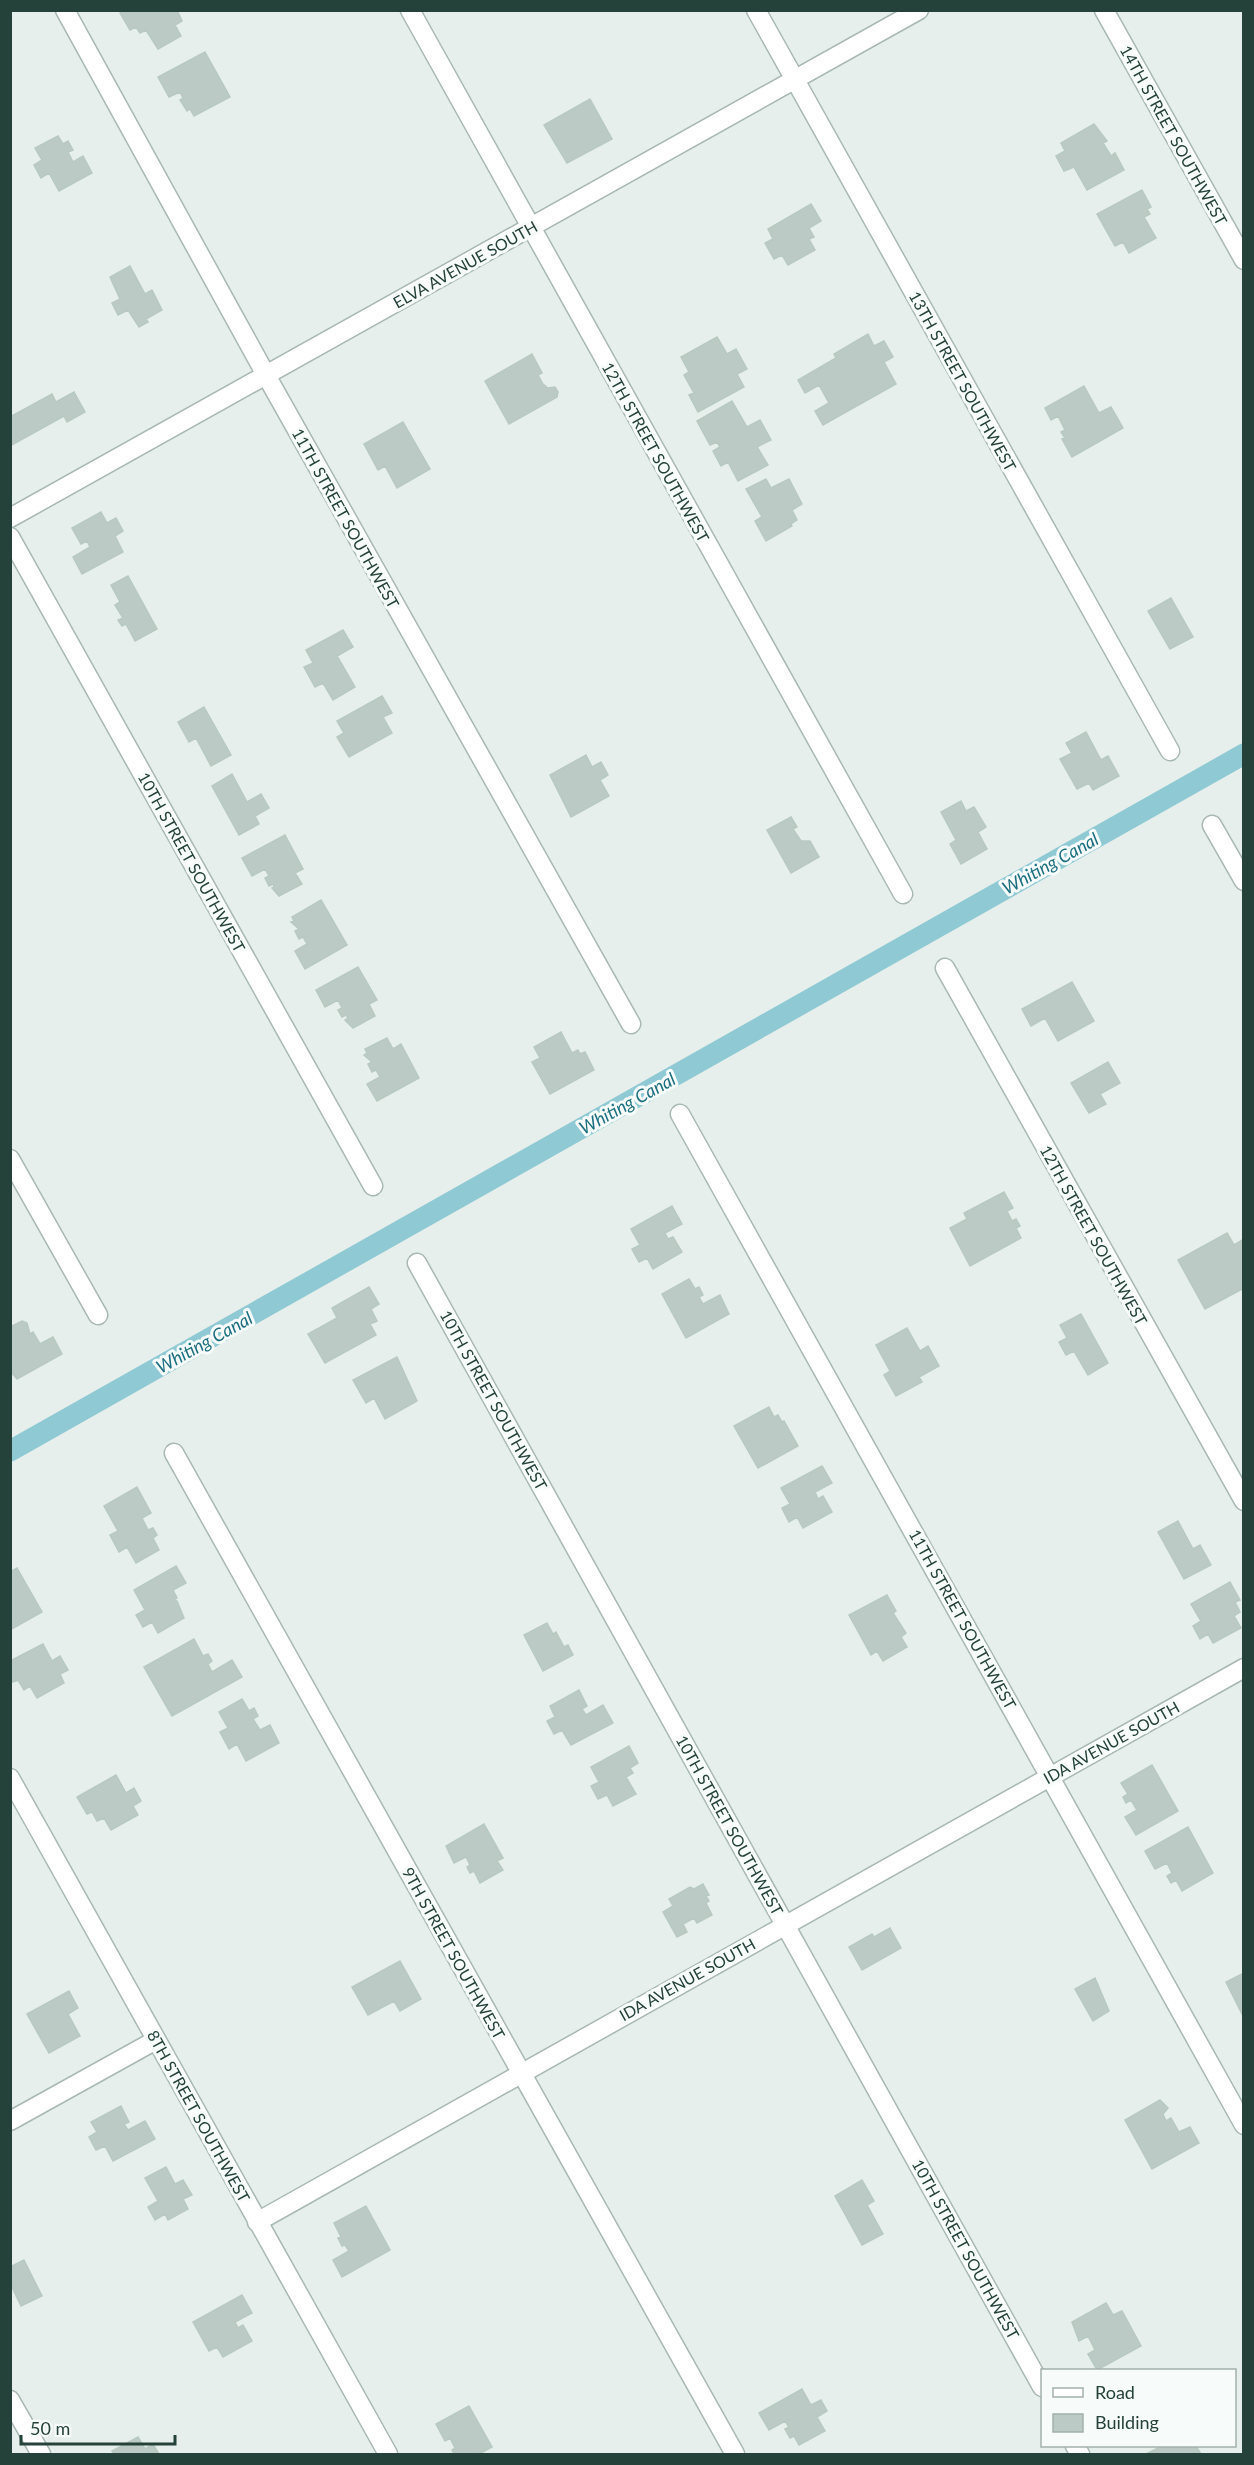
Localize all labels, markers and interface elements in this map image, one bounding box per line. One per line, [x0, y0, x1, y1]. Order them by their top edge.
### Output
street label: 14TH STREET SOUTHWEST [1117, 42, 1232, 229]
street label: ELVA AVENUE SOUTH [389, 216, 541, 312]
street label: 13TH STREET SOUTHWEST [906, 288, 1021, 475]
street label: 12TH STREET SOUTHWEST [599, 359, 714, 546]
street label: 11TH STREET SOUTHWEST [289, 425, 404, 612]
street label: 10TH STREET SOUTHWEST [135, 769, 250, 956]
water label: Whiting Canal [998, 828, 1102, 898]
water label: Whiting Canal [575, 1068, 679, 1138]
street label: 12TH STREET SOUTHWEST [1037, 1142, 1152, 1329]
water label: Whiting Canal [152, 1307, 256, 1377]
street label: 10TH STREET SOUTHWEST [437, 1307, 552, 1494]
street label: 11TH STREET SOUTHWEST [906, 1526, 1021, 1713]
street label: IDA AVENUE SOUTH [1040, 1697, 1182, 1787]
street label: 10TH STREET SOUTHWEST [673, 1732, 788, 1919]
street label: 9TH STREET SOUTHWEST [399, 1864, 510, 2043]
street label: IDA AVENUE SOUTH [616, 1934, 758, 2024]
street label: 8TH STREET SOUTHWEST [144, 2027, 255, 2206]
street label: 10TH STREET SOUTHWEST [909, 2156, 1024, 2343]
legend [1041, 2369, 1236, 2447]
text: Road [1095, 2381, 1135, 2403]
scale bar [21, 2408, 176, 2446]
text: Building [1095, 2411, 1159, 2433]
text: 50 m [30, 2417, 70, 2439]

